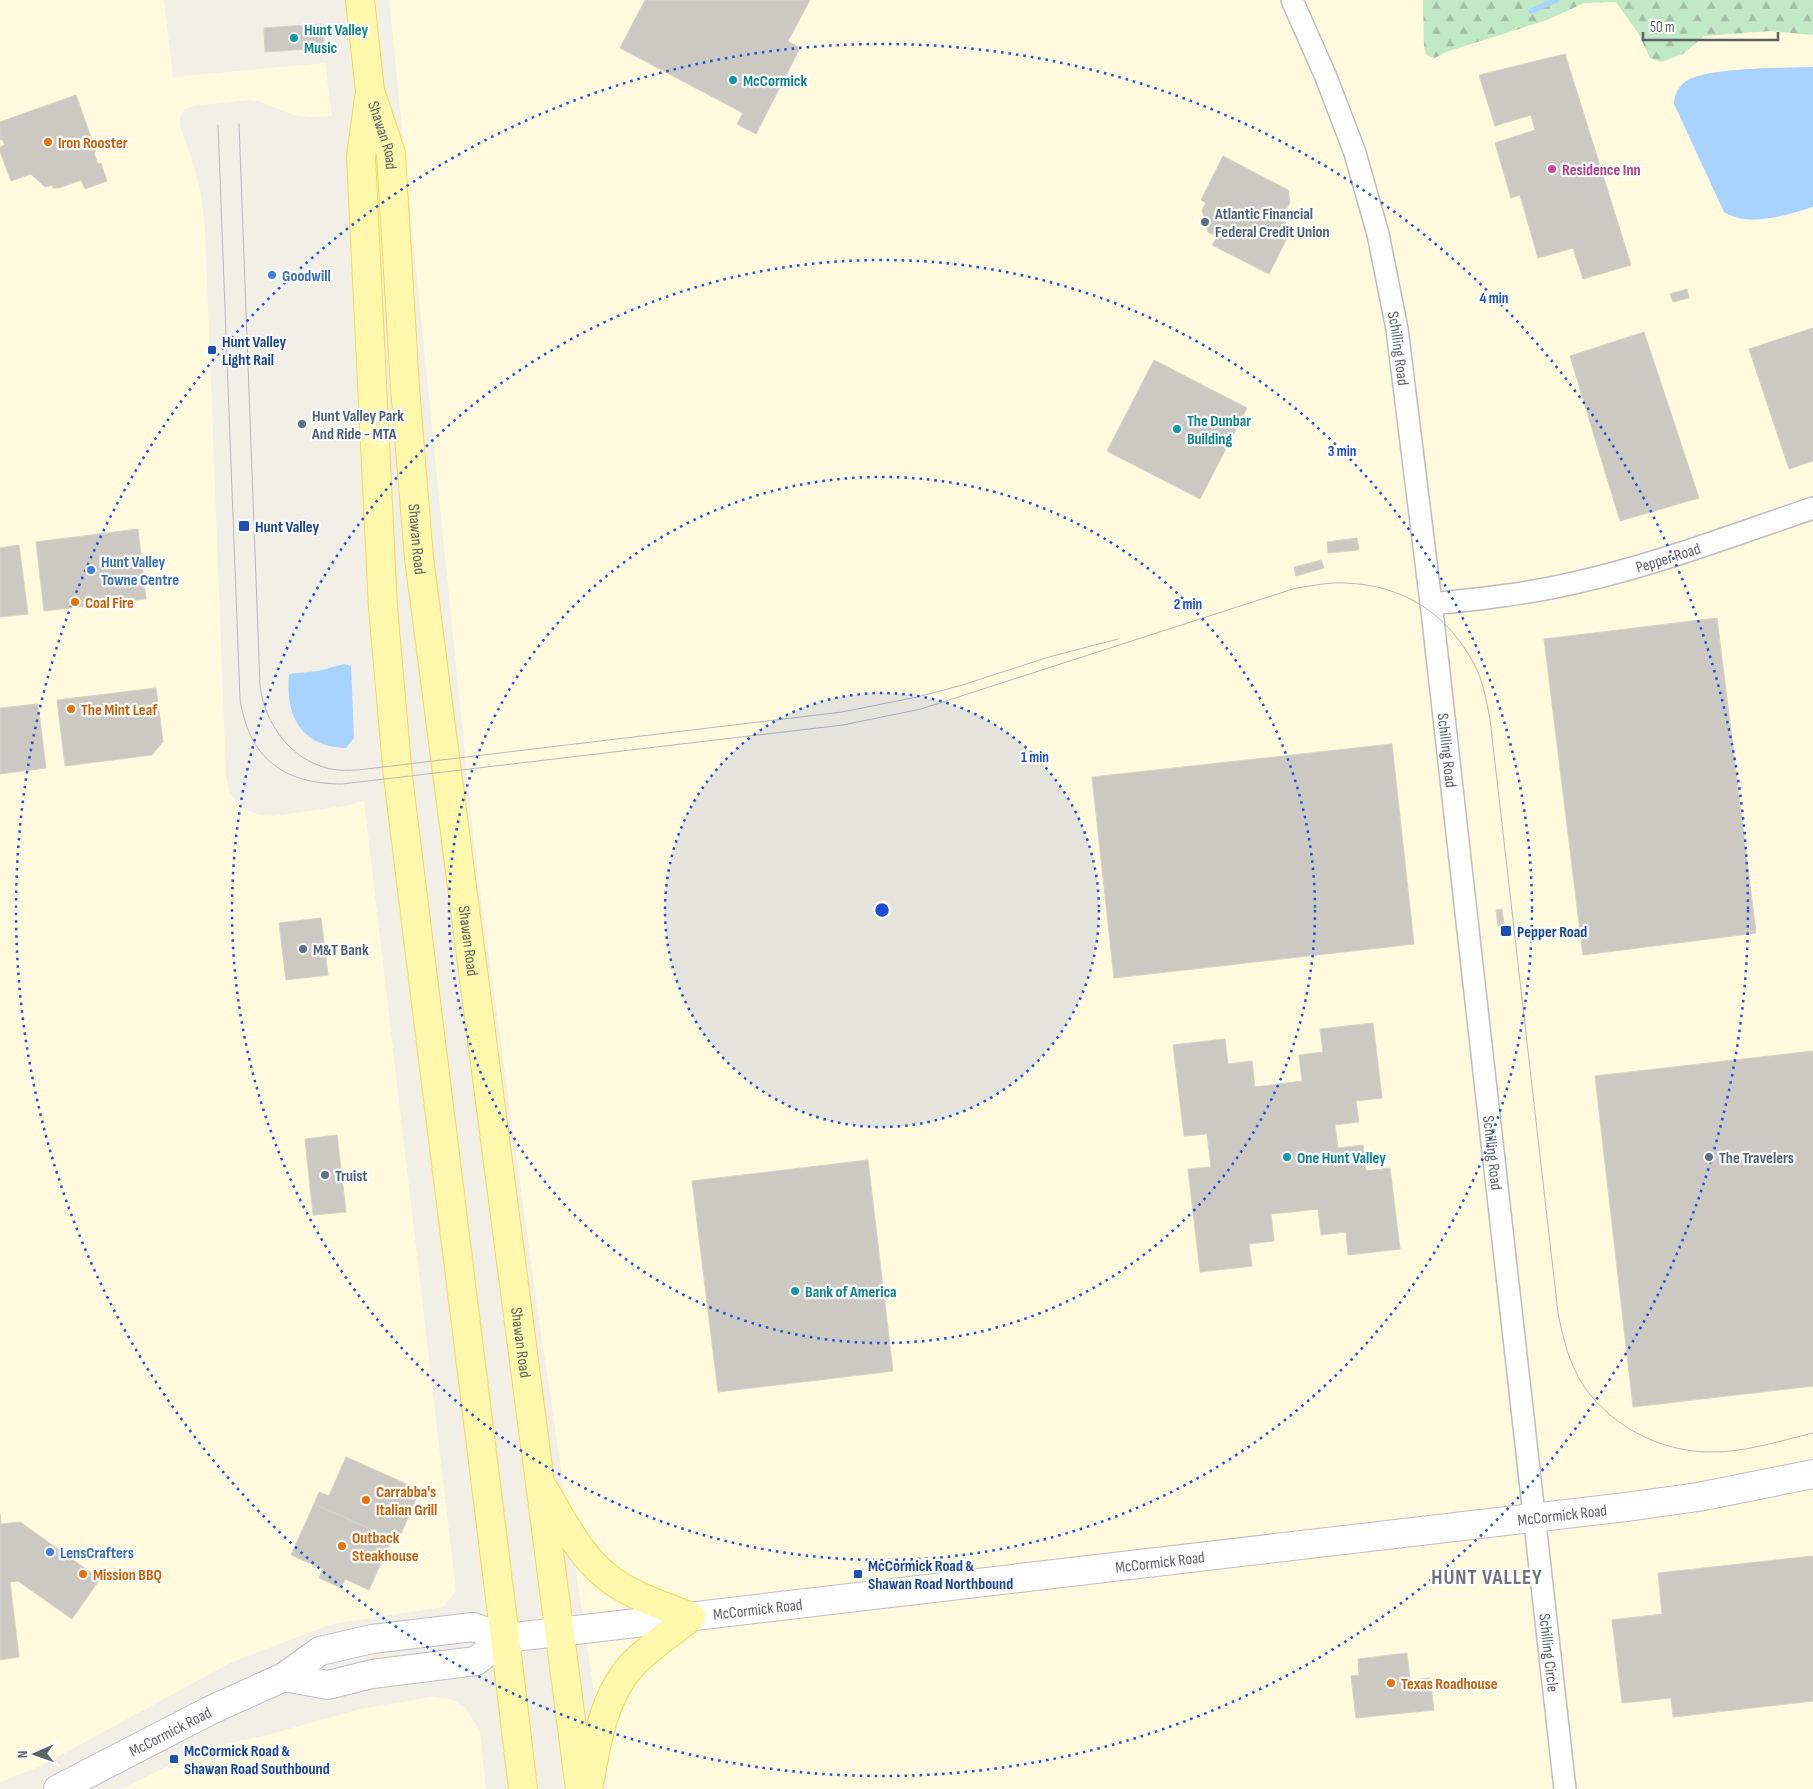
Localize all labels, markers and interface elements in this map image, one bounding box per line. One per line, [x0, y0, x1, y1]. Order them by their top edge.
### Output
scale bar [1643, 10, 1778, 42]
text: 50 m [1650, 18, 1675, 37]
place label: Hunt Valley Music [304, 21, 369, 58]
marker: Hunt Valley Music [288, 32, 300, 44]
place label: McCormick [743, 72, 807, 91]
marker: McCormick [727, 74, 739, 86]
street label: Shawan Road [363, 99, 400, 170]
place label: Iron Rooster [58, 134, 128, 153]
marker: Iron Rooster [42, 136, 54, 148]
place label: Residence Inn [1562, 161, 1641, 180]
marker: Residence Inn [1546, 163, 1558, 175]
place label: Atlantic Financial Federal Credit Union [1214, 205, 1330, 242]
marker: Atlantic Financial Federal Credit Union [1199, 216, 1211, 228]
place label: Goodwill [282, 267, 331, 286]
marker: Goodwill [266, 269, 278, 281]
text: 4 min [1480, 289, 1508, 308]
street label: Schilling Road [1383, 310, 1412, 387]
place label: Hunt Valley Light Rail [222, 333, 287, 370]
marker: Hunt Valley Light Rail [206, 344, 218, 356]
place label: Hunt Valley Park And Ride - MTA [311, 407, 404, 444]
place label: The Dunbar Building [1187, 412, 1251, 449]
marker: Hunt Valley Park And Ride - MTA [296, 418, 308, 430]
marker: The Dunbar Building [1171, 423, 1183, 435]
text: 3 min [1328, 442, 1356, 461]
street label: Shawan Road [404, 503, 429, 576]
place label: Hunt Valley [255, 518, 320, 537]
marker: Hunt Valley [237, 519, 251, 533]
street label: Pepper Road [1634, 539, 1703, 578]
place label: Hunt Valley Towne Centre [101, 553, 179, 590]
marker: Hunt Valley Towne Centre [85, 564, 97, 576]
place label: Coal Fire [85, 594, 134, 613]
text: 2 min [1174, 595, 1202, 614]
marker: Coal Fire [69, 596, 81, 608]
place label: The Mint Leaf [81, 701, 158, 720]
marker: The Mint Leaf [65, 703, 77, 715]
street label: Schilling Road [1433, 712, 1460, 789]
text: 1 min [1021, 748, 1049, 767]
centre of rings [873, 901, 891, 919]
street label: Shawan Road [454, 905, 482, 977]
place label: Pepper Road [1517, 923, 1587, 942]
marker: Pepper Road [1499, 924, 1513, 938]
place label: M&T Bank [313, 941, 369, 960]
marker: M&T Bank [297, 943, 309, 955]
street label: Schilling Road [1478, 1115, 1505, 1191]
place label: One Hunt Valley [1297, 1149, 1386, 1168]
place label: The Travelers [1719, 1149, 1794, 1168]
marker: One Hunt Valley [1281, 1151, 1293, 1163]
marker: The Travelers [1703, 1151, 1715, 1163]
place label: Truist [335, 1167, 368, 1186]
marker: Truist [319, 1169, 331, 1181]
place label: Bank of America [805, 1283, 897, 1302]
marker: Bank of America [789, 1285, 801, 1297]
street label: Shawan Road [506, 1306, 534, 1379]
place label: Carrabba's Italian Grill [376, 1483, 437, 1520]
marker: Carrabba's Italian Grill [360, 1494, 372, 1506]
street label: McCormick Road [1517, 1501, 1608, 1531]
place label: Outback Steakhouse [352, 1529, 419, 1566]
marker: Outback Steakhouse [336, 1540, 348, 1552]
place label: LensCrafters [60, 1544, 134, 1563]
marker: LensCrafters [44, 1546, 56, 1558]
street label: McCormick Road [1114, 1548, 1206, 1578]
place label: McCormick Road & Shawan Road Northbound [868, 1557, 1013, 1594]
district label: HUNT VALLEY [1431, 1565, 1543, 1590]
place label: Mission BBQ [93, 1566, 162, 1585]
marker: Mission BBQ [77, 1568, 89, 1580]
marker: McCormick Road & Shawan Road Northbound [852, 1568, 864, 1580]
street label: McCormick Road [712, 1596, 804, 1625]
street label: Schilling Circle [1534, 1612, 1562, 1693]
place label: Texas Roadhouse [1401, 1675, 1498, 1694]
marker: Texas Roadhouse [1385, 1677, 1397, 1689]
street label: McCormick Road [126, 1703, 215, 1762]
north arrow [10, 1729, 60, 1779]
place label: McCormick Road & Shawan Road Southbound [184, 1742, 330, 1779]
text: N [14, 1750, 31, 1758]
marker: McCormick Road & Shawan Road Southbound [168, 1753, 180, 1765]

